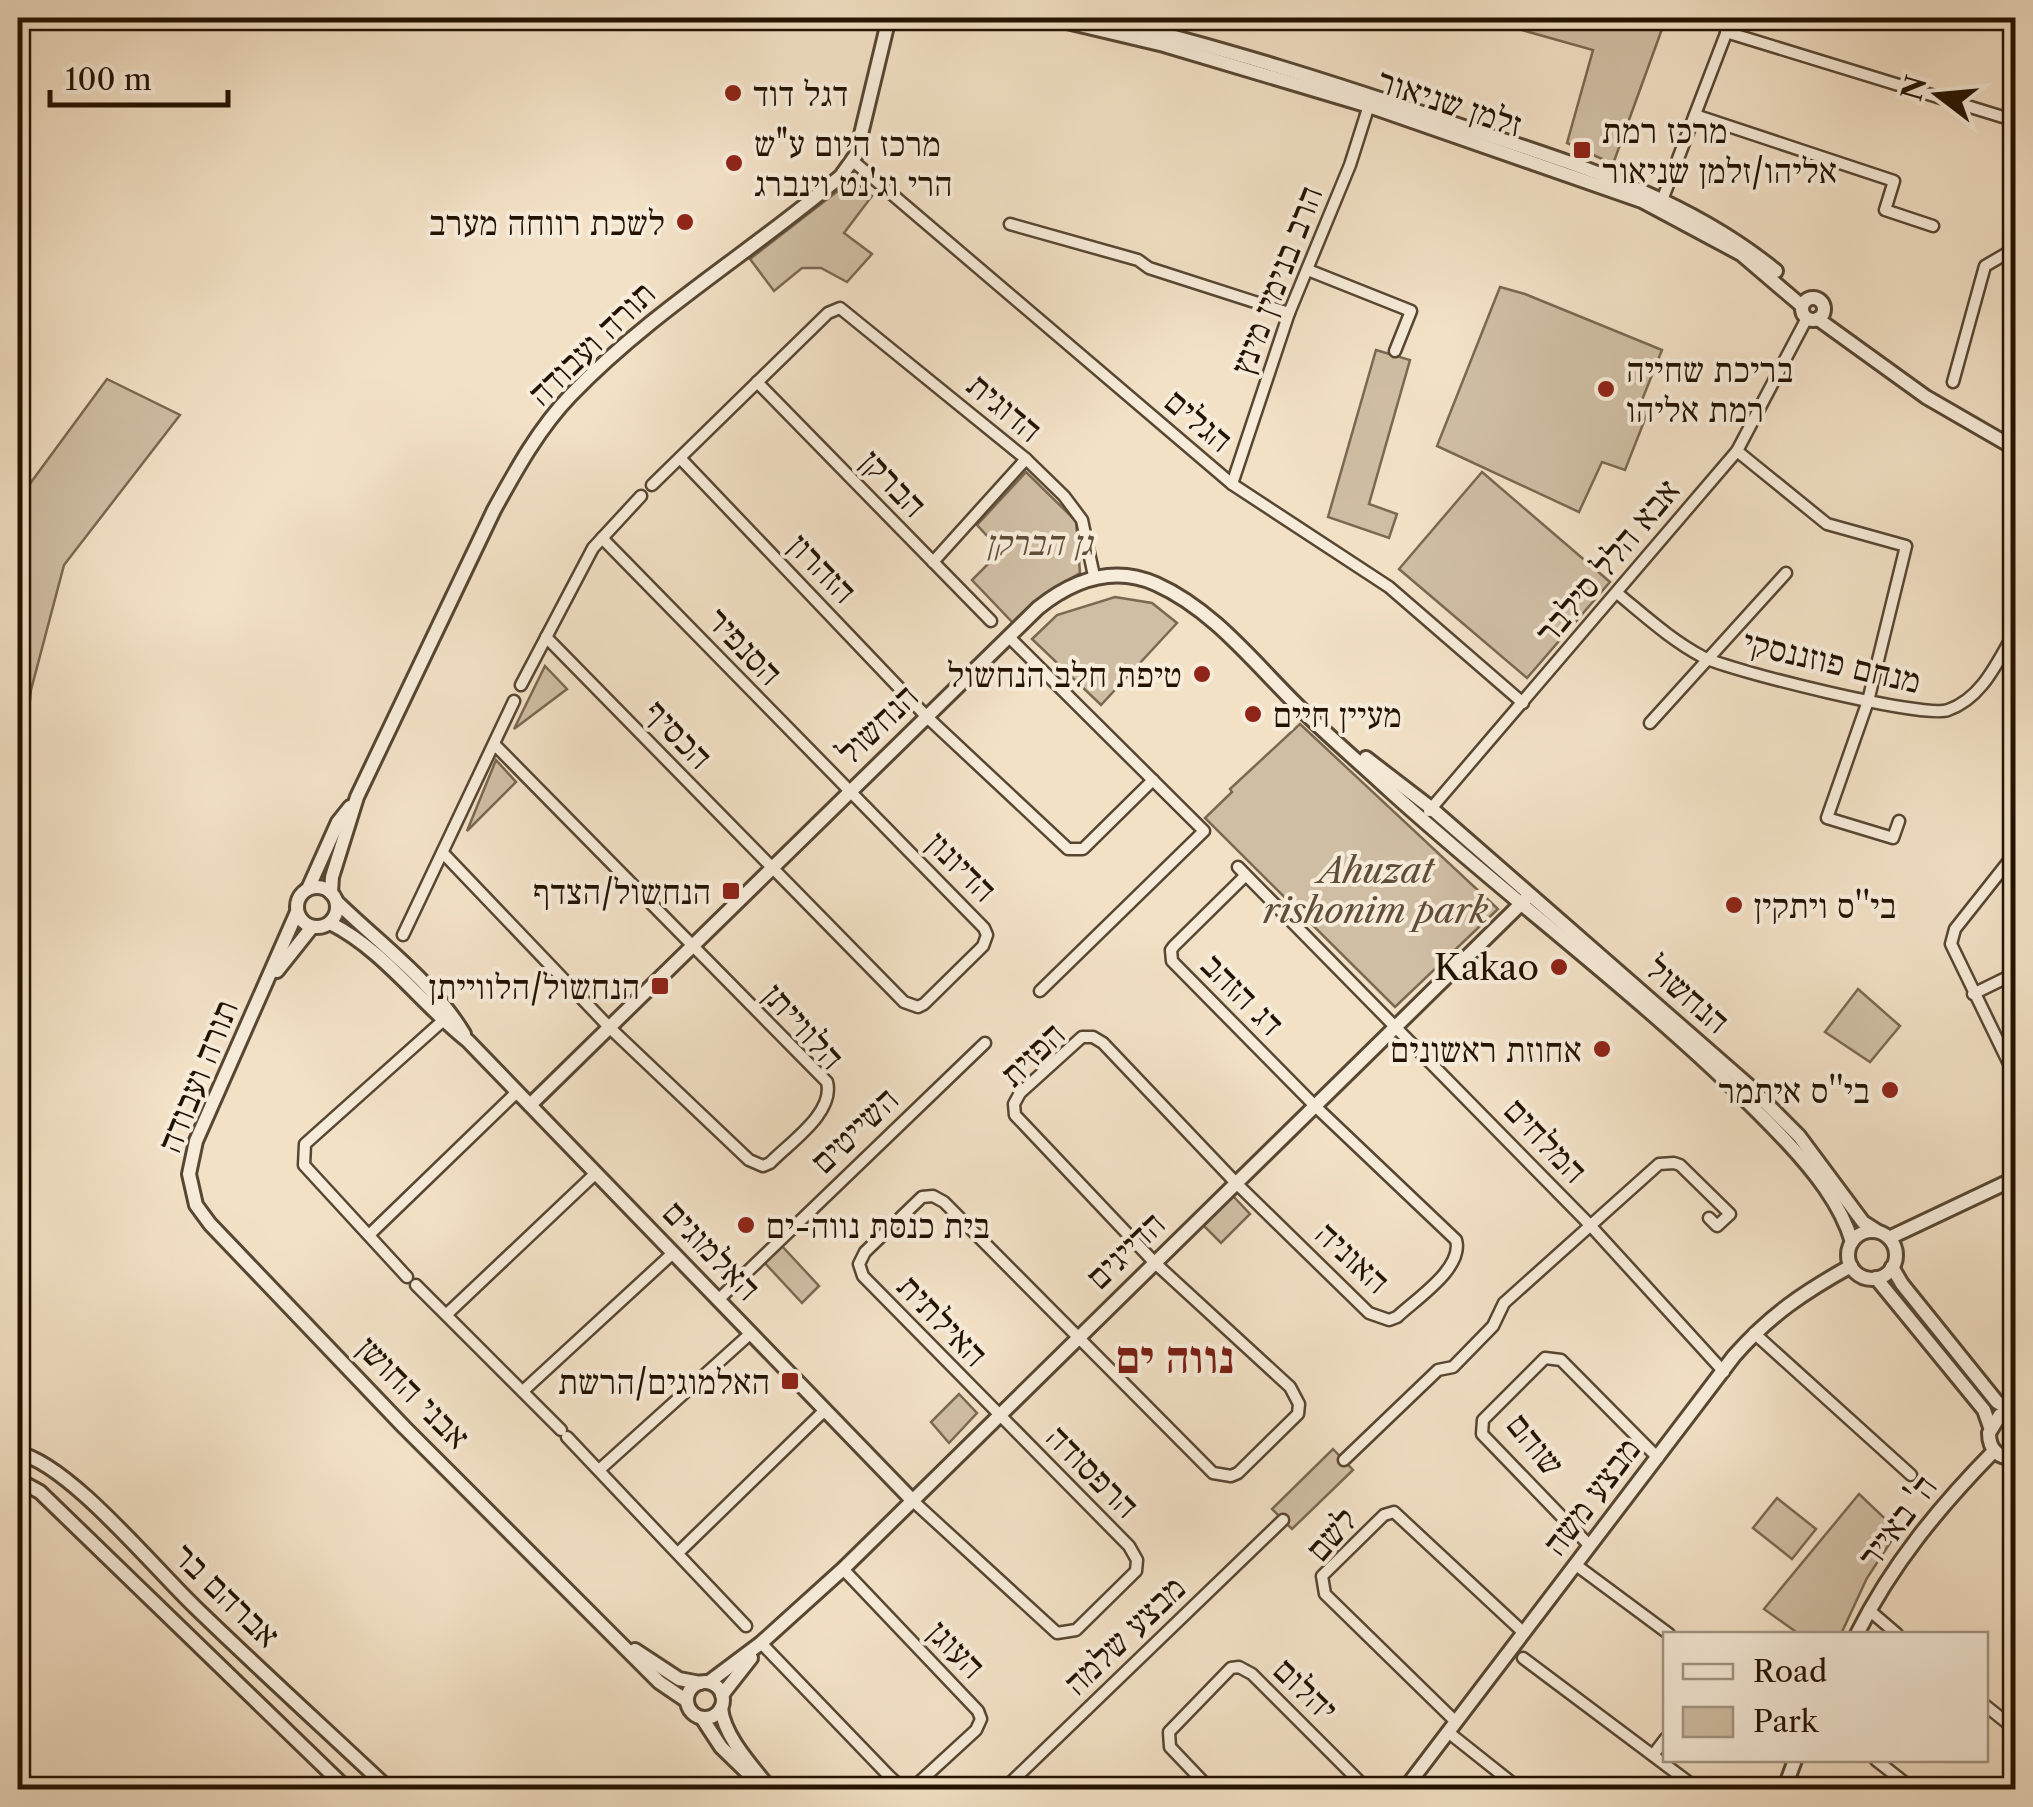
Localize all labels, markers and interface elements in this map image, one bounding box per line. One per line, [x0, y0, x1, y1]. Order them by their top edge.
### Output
scale bar [50, 45, 228, 107]
north arrow [1888, 45, 1988, 145]
street label: זלמן שניאור [1372, 58, 1528, 146]
text: 100 m [65, 61, 152, 98]
place label: דגל דוד [753, 72, 848, 115]
text: N [1894, 72, 1934, 104]
marker: דגל דוד [722, 82, 744, 104]
place label: מרכז רמת אליהו/זלמן שניאור [1602, 109, 1837, 192]
place label: מרכז היום ע"ש הרי וג'נט וינברג [754, 122, 953, 205]
marker: מרכז רמת אליהו/זלמן שניאור [1571, 139, 1593, 161]
marker: מרכז היום ע"ש הרי וג'נט וינברג [723, 152, 745, 174]
street label: הרב בנימין מינץ [1220, 180, 1332, 380]
place label: לשכת רווחה מערב [429, 201, 665, 244]
marker: לשכת רווחה מערב [674, 211, 696, 233]
street label: תורה ועבודה [518, 272, 664, 414]
place label: בריכת שחייה רמת אליהו [1626, 348, 1793, 431]
street label: הדוגית [959, 363, 1051, 451]
marker: בריכת שחייה רמת אליהו [1595, 378, 1617, 400]
street label: הגלים [1156, 379, 1242, 461]
street label: הברקן [852, 440, 936, 526]
street label: אבא הלל סילבר [1525, 470, 1689, 652]
park label: גן הברקן [985, 521, 1095, 564]
street label: הזהרון [780, 524, 866, 612]
street label: הסנפיר [698, 598, 792, 694]
street label: מנחם פוזננסקי [1739, 620, 1925, 702]
place label: טיפת חלב הנחשול [947, 653, 1182, 696]
marker: טיפת חלב הנחשול [1191, 663, 1213, 685]
street label: הנחשול [827, 675, 927, 773]
street label: הכסיף [636, 690, 722, 778]
place label: מעיין חיים [1273, 693, 1402, 736]
marker: מעיין חיים [1242, 703, 1264, 725]
street label: הדיונון [918, 822, 1006, 910]
park label: Ahuzat rishonim park [1263, 849, 1488, 932]
place label: הנחשול/הצדף [533, 870, 711, 913]
marker: הנחשול/הצדף [720, 880, 742, 902]
place label: בי''ס ויתקין [1754, 884, 1896, 927]
marker: בי''ס ויתקין [1723, 894, 1745, 916]
street label: דג הזהב [1192, 943, 1294, 1045]
place label: Kakao [1434, 946, 1539, 989]
street label: הנחשול [1637, 946, 1739, 1042]
marker: Kakao [1548, 956, 1570, 978]
place label: הנחשול/הלווייתן [429, 965, 640, 1008]
street label: הלווייתן [754, 974, 854, 1078]
marker: הנחשול/הלווייתן [649, 975, 671, 997]
street label: תורה ועבודה [147, 993, 247, 1159]
street label: הפזית [990, 1013, 1074, 1095]
place label: אחוזת ראשונים [1390, 1028, 1582, 1071]
marker: אחוזת ראשונים [1591, 1038, 1613, 1060]
place label: בי''ס איתמר [1718, 1069, 1870, 1112]
street label: השייטים [801, 1078, 907, 1182]
marker: בי''ס איתמר [1879, 1079, 1901, 1101]
street label: המלחים [1495, 1088, 1597, 1192]
street label: האלמוגים [654, 1191, 770, 1309]
street label: הדייגים [1076, 1202, 1174, 1298]
place label: בית כנסת נווה-ים [766, 1204, 990, 1247]
street label: האוניה [1307, 1212, 1399, 1302]
marker: בית כנסת נווה-ים [735, 1214, 757, 1236]
street label: האילתית [889, 1265, 997, 1375]
street label: אבני החושן [348, 1326, 480, 1458]
district label: נווה ים [1116, 1329, 1234, 1385]
place label: האלמוגים/הרשת [558, 1360, 770, 1403]
marker: האלמוגים/הרשת [779, 1370, 801, 1392]
street label: שוהם [1498, 1404, 1574, 1484]
street label: הרפסודה [1037, 1415, 1149, 1527]
street label: מבצע משה [1533, 1428, 1649, 1564]
street label: ה' באייר [1848, 1466, 1946, 1576]
street label: לשם [1296, 1498, 1366, 1570]
street label: אברהם בר [164, 1534, 290, 1656]
street label: מבצע שלמה [1054, 1566, 1194, 1704]
street label: העוגן [919, 1611, 995, 1687]
legend [1663, 1632, 1988, 1762]
street label: יהלום [1265, 1648, 1347, 1730]
text: Road [1753, 1653, 1827, 1690]
text: Park [1753, 1703, 1820, 1740]

